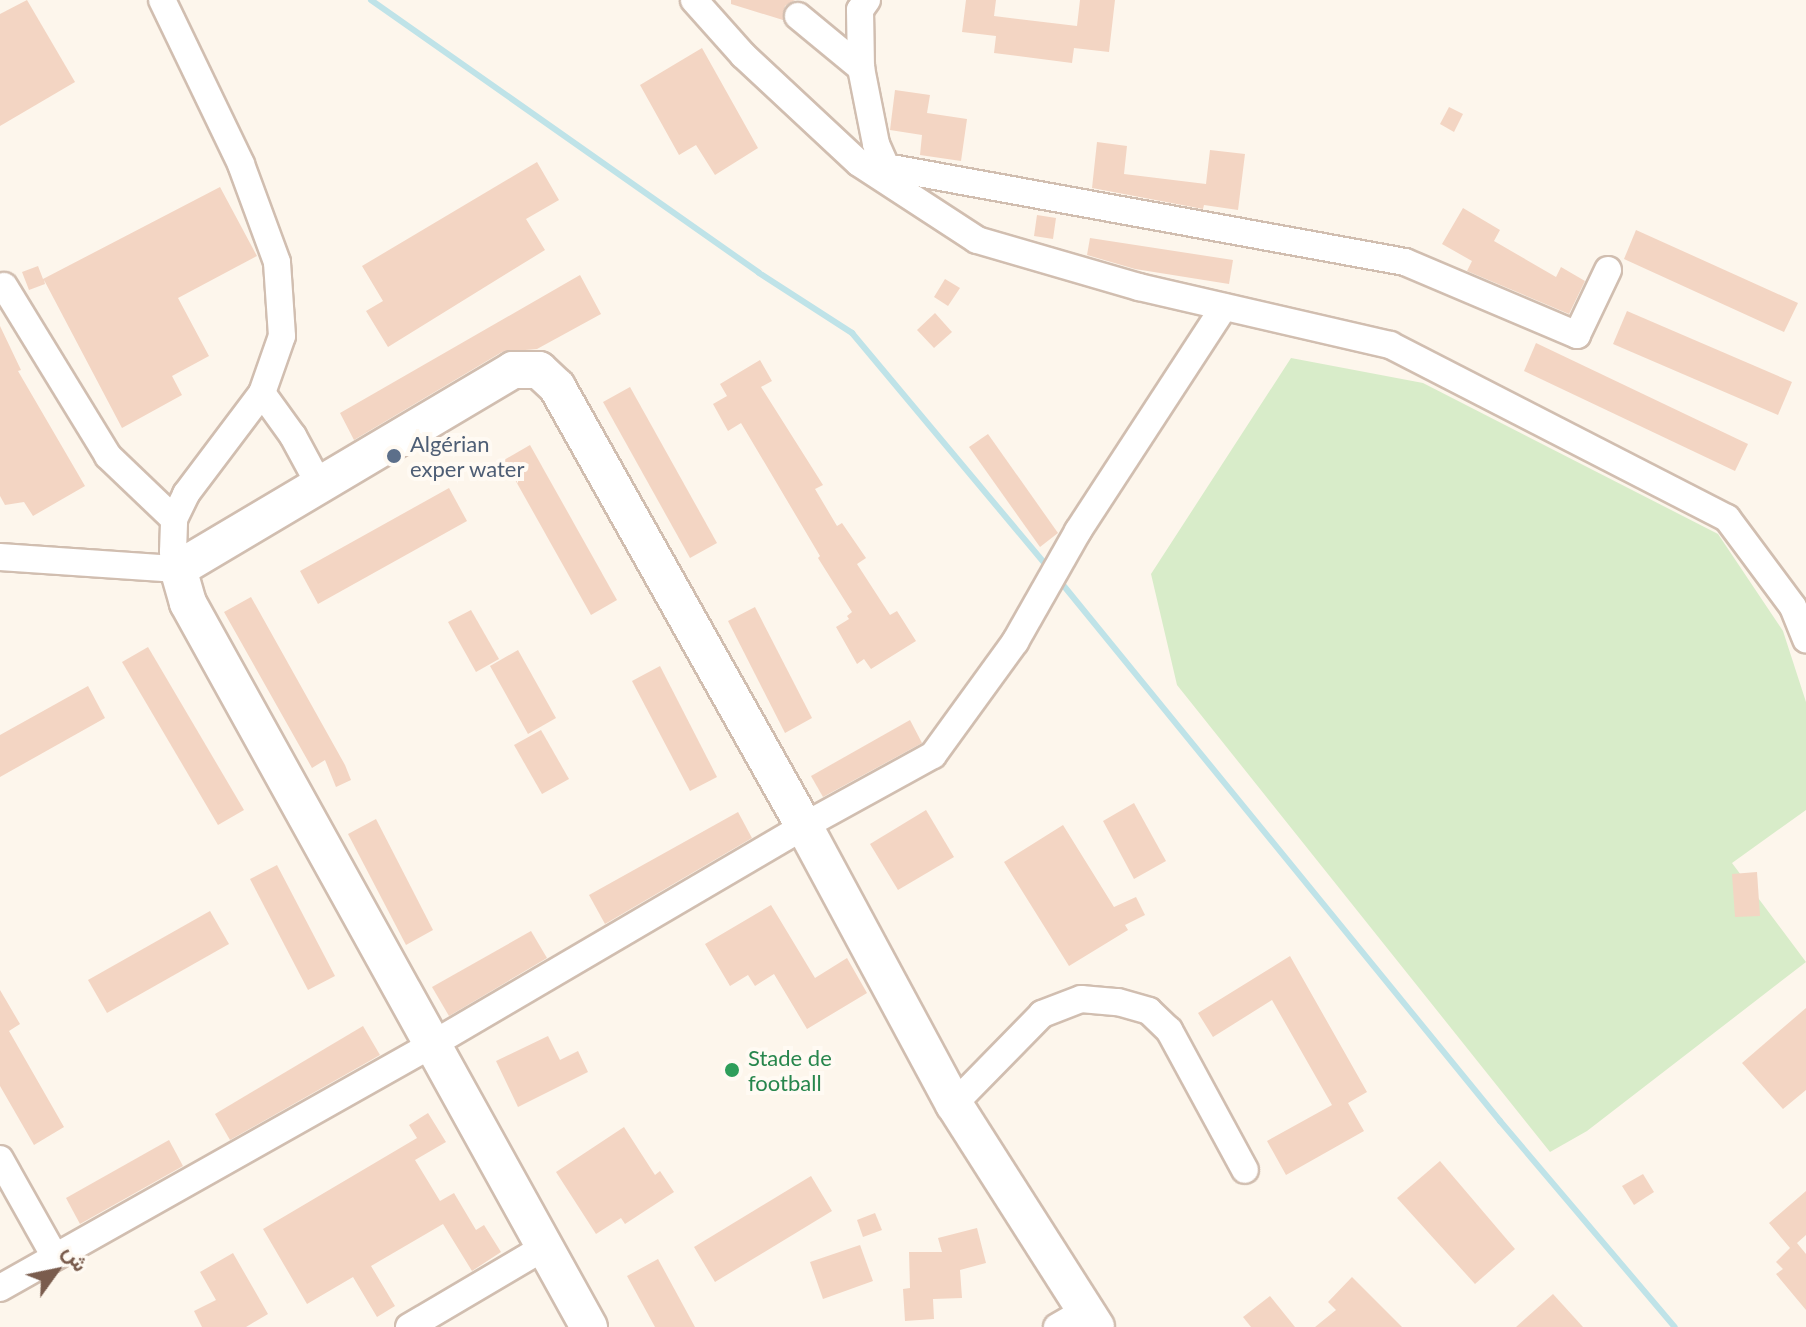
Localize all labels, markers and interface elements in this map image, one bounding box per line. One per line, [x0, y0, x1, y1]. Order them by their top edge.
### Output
place label: Algérian exper water [410, 430, 525, 482]
marker: Algérian exper water [385, 447, 403, 465]
place label: Stade de football [748, 1044, 832, 1096]
marker: Stade de football [723, 1061, 741, 1079]
north arrow [16, 1231, 96, 1311]
text: ش [58, 1239, 95, 1276]

